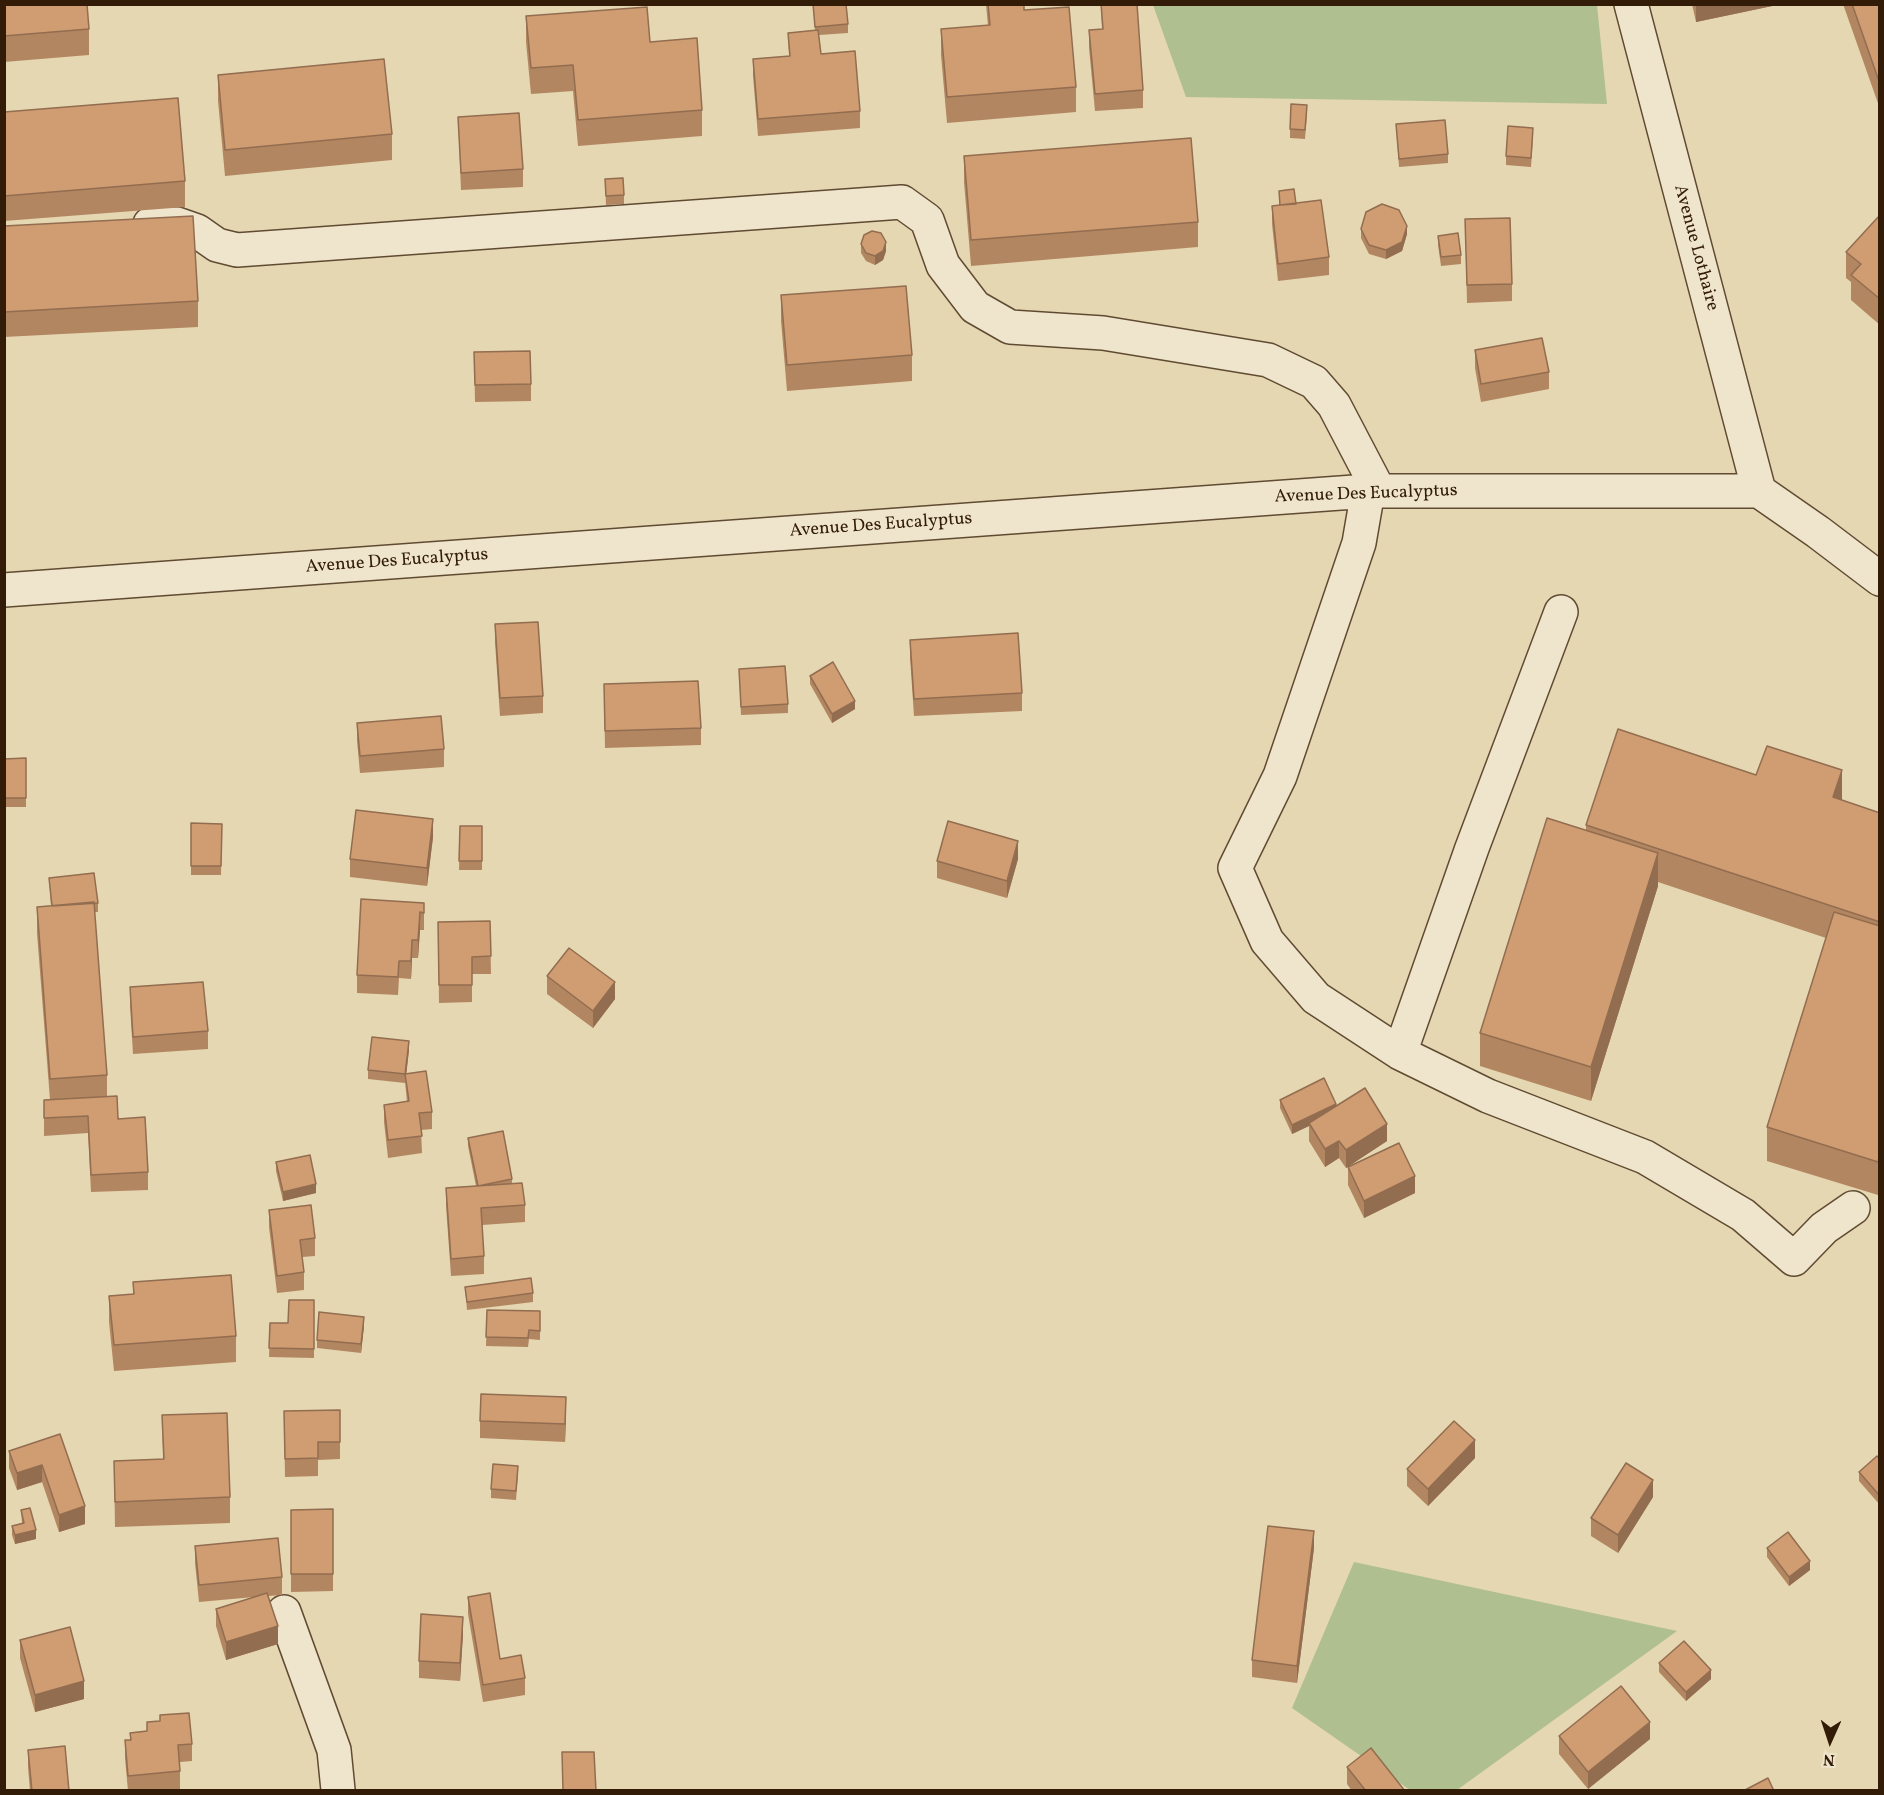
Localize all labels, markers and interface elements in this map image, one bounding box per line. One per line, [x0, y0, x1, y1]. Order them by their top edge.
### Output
street label: Avenue Lothaire [1668, 183, 1722, 313]
street label: Avenue Des Eucalyptus [1274, 481, 1458, 509]
street label: Avenue Des Eucalyptus [789, 509, 973, 543]
street label: Avenue Des Eucalyptus [305, 545, 489, 579]
north arrow [1800, 1711, 1860, 1771]
text: N [1823, 1748, 1835, 1770]

